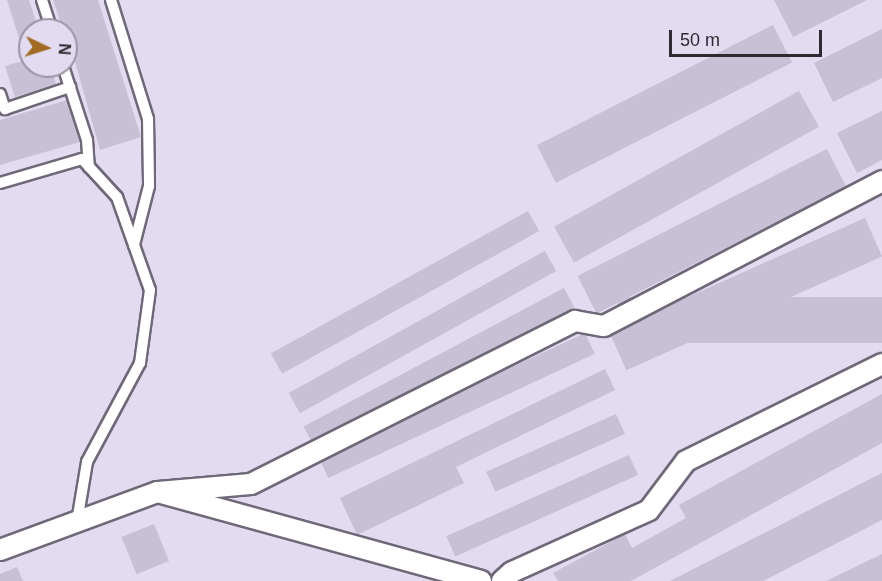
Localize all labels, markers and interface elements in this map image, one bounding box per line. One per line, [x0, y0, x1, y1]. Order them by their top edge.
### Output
north arrow [18, 18, 78, 78]
scale bar [672, 18, 825, 56]
text: 50 m [680, 30, 720, 50]
text: N [56, 43, 73, 56]

